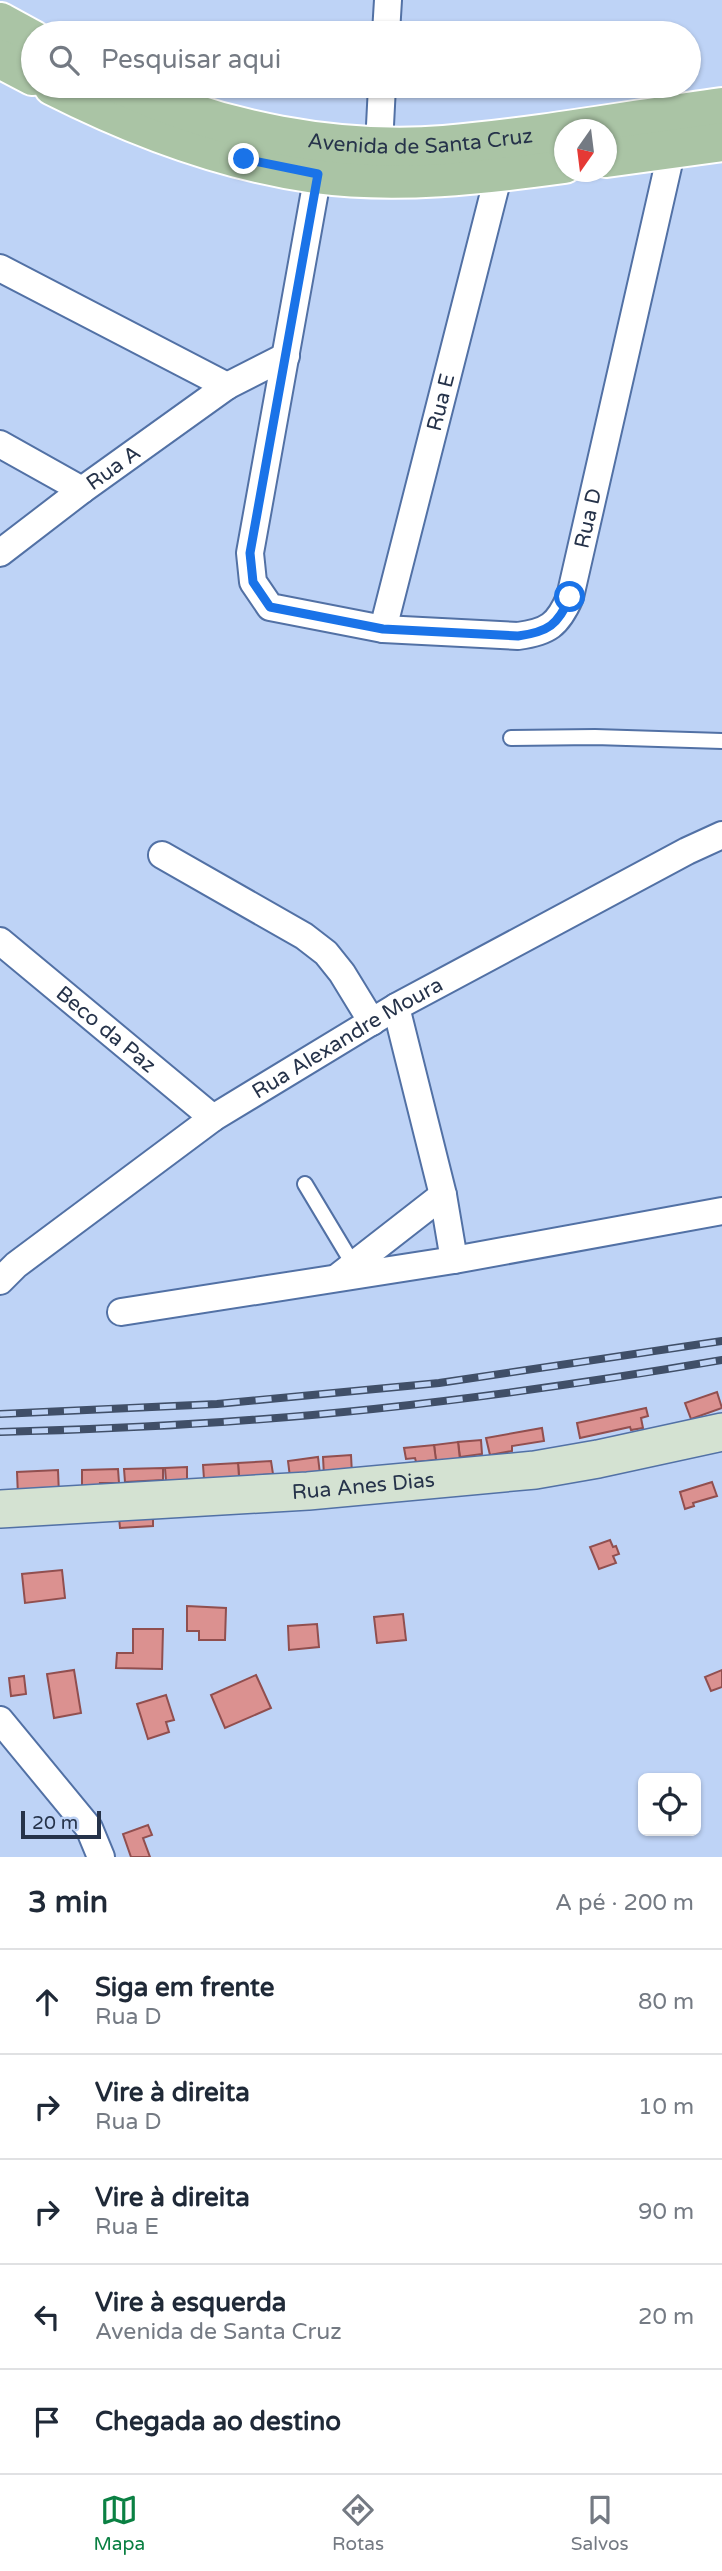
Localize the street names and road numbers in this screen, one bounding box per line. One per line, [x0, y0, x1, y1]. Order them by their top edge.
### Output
street label: Avenida de Santa Cruz [306, 123, 534, 160]
street label: Rua E [422, 371, 460, 434]
street label: Rua A [82, 440, 146, 496]
street label: Rua D [569, 486, 607, 551]
street label: Rua Alexandre Moura [248, 972, 447, 1104]
street label: Beco da Paz [51, 981, 161, 1078]
street label: Rua Anes Dias [291, 1467, 436, 1505]

